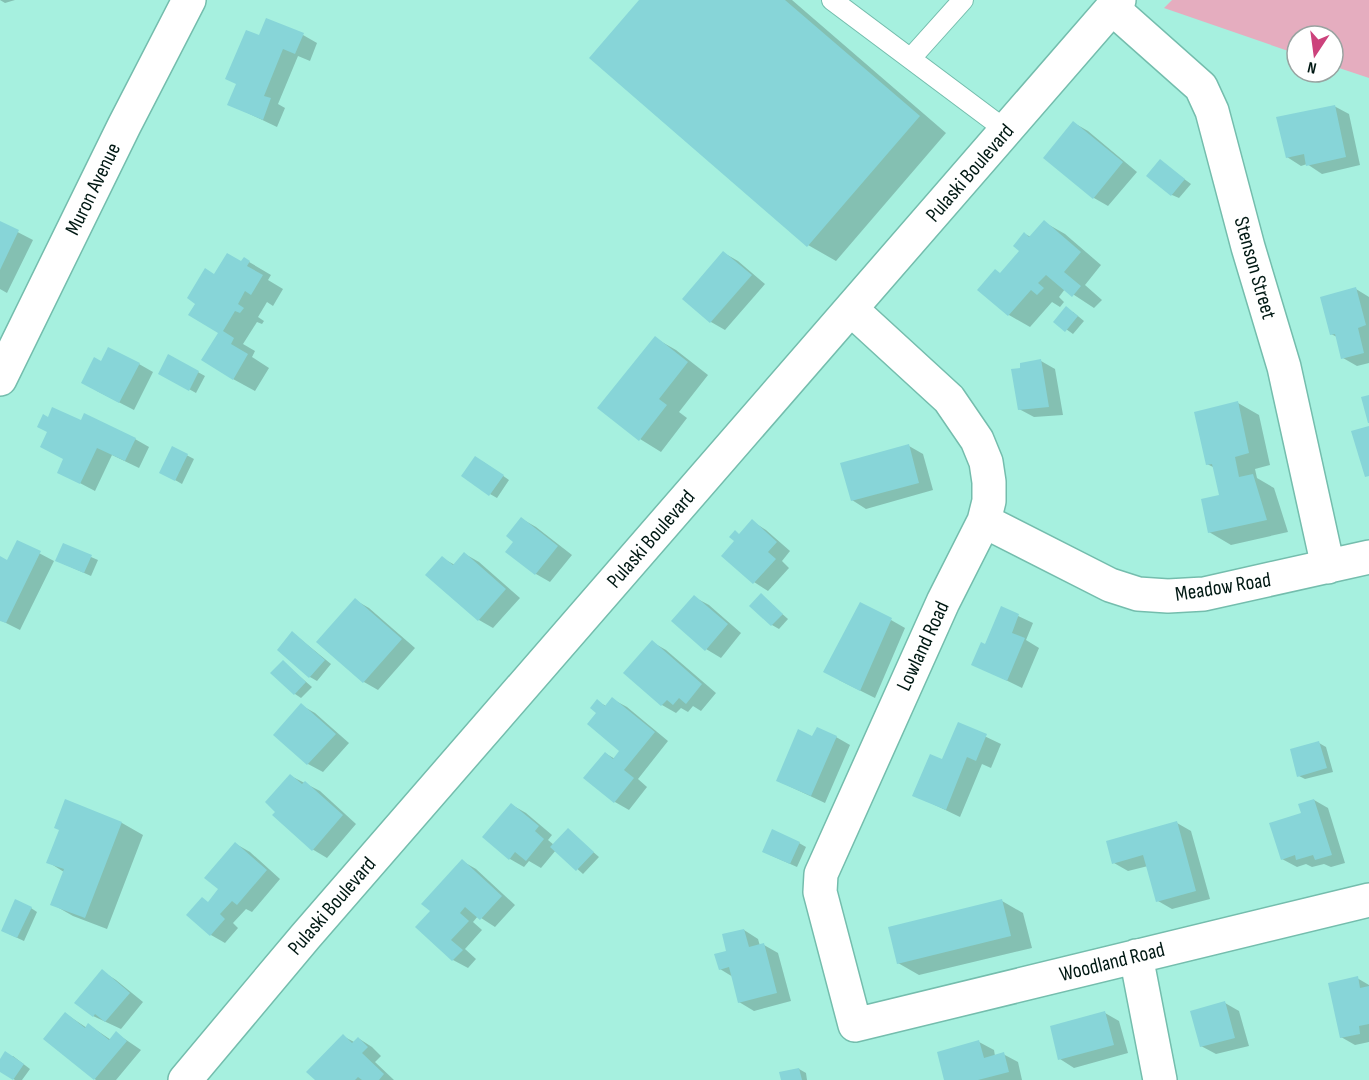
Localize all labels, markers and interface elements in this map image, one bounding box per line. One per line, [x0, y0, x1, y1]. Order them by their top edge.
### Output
north arrow [1285, 24, 1345, 84]
text: N [1306, 57, 1318, 77]
street label: Pulaski Boulevard [921, 119, 1019, 227]
street label: Muron Avenue [60, 139, 126, 239]
street label: Stenson Street [1228, 214, 1282, 322]
street label: Pulaski Boulevard [602, 485, 700, 593]
street label: Meadow Road [1173, 567, 1273, 607]
street label: Lowland Road [891, 597, 955, 695]
street label: Pulaski Boulevard [283, 852, 381, 960]
street label: Woodland Road [1057, 937, 1167, 987]

